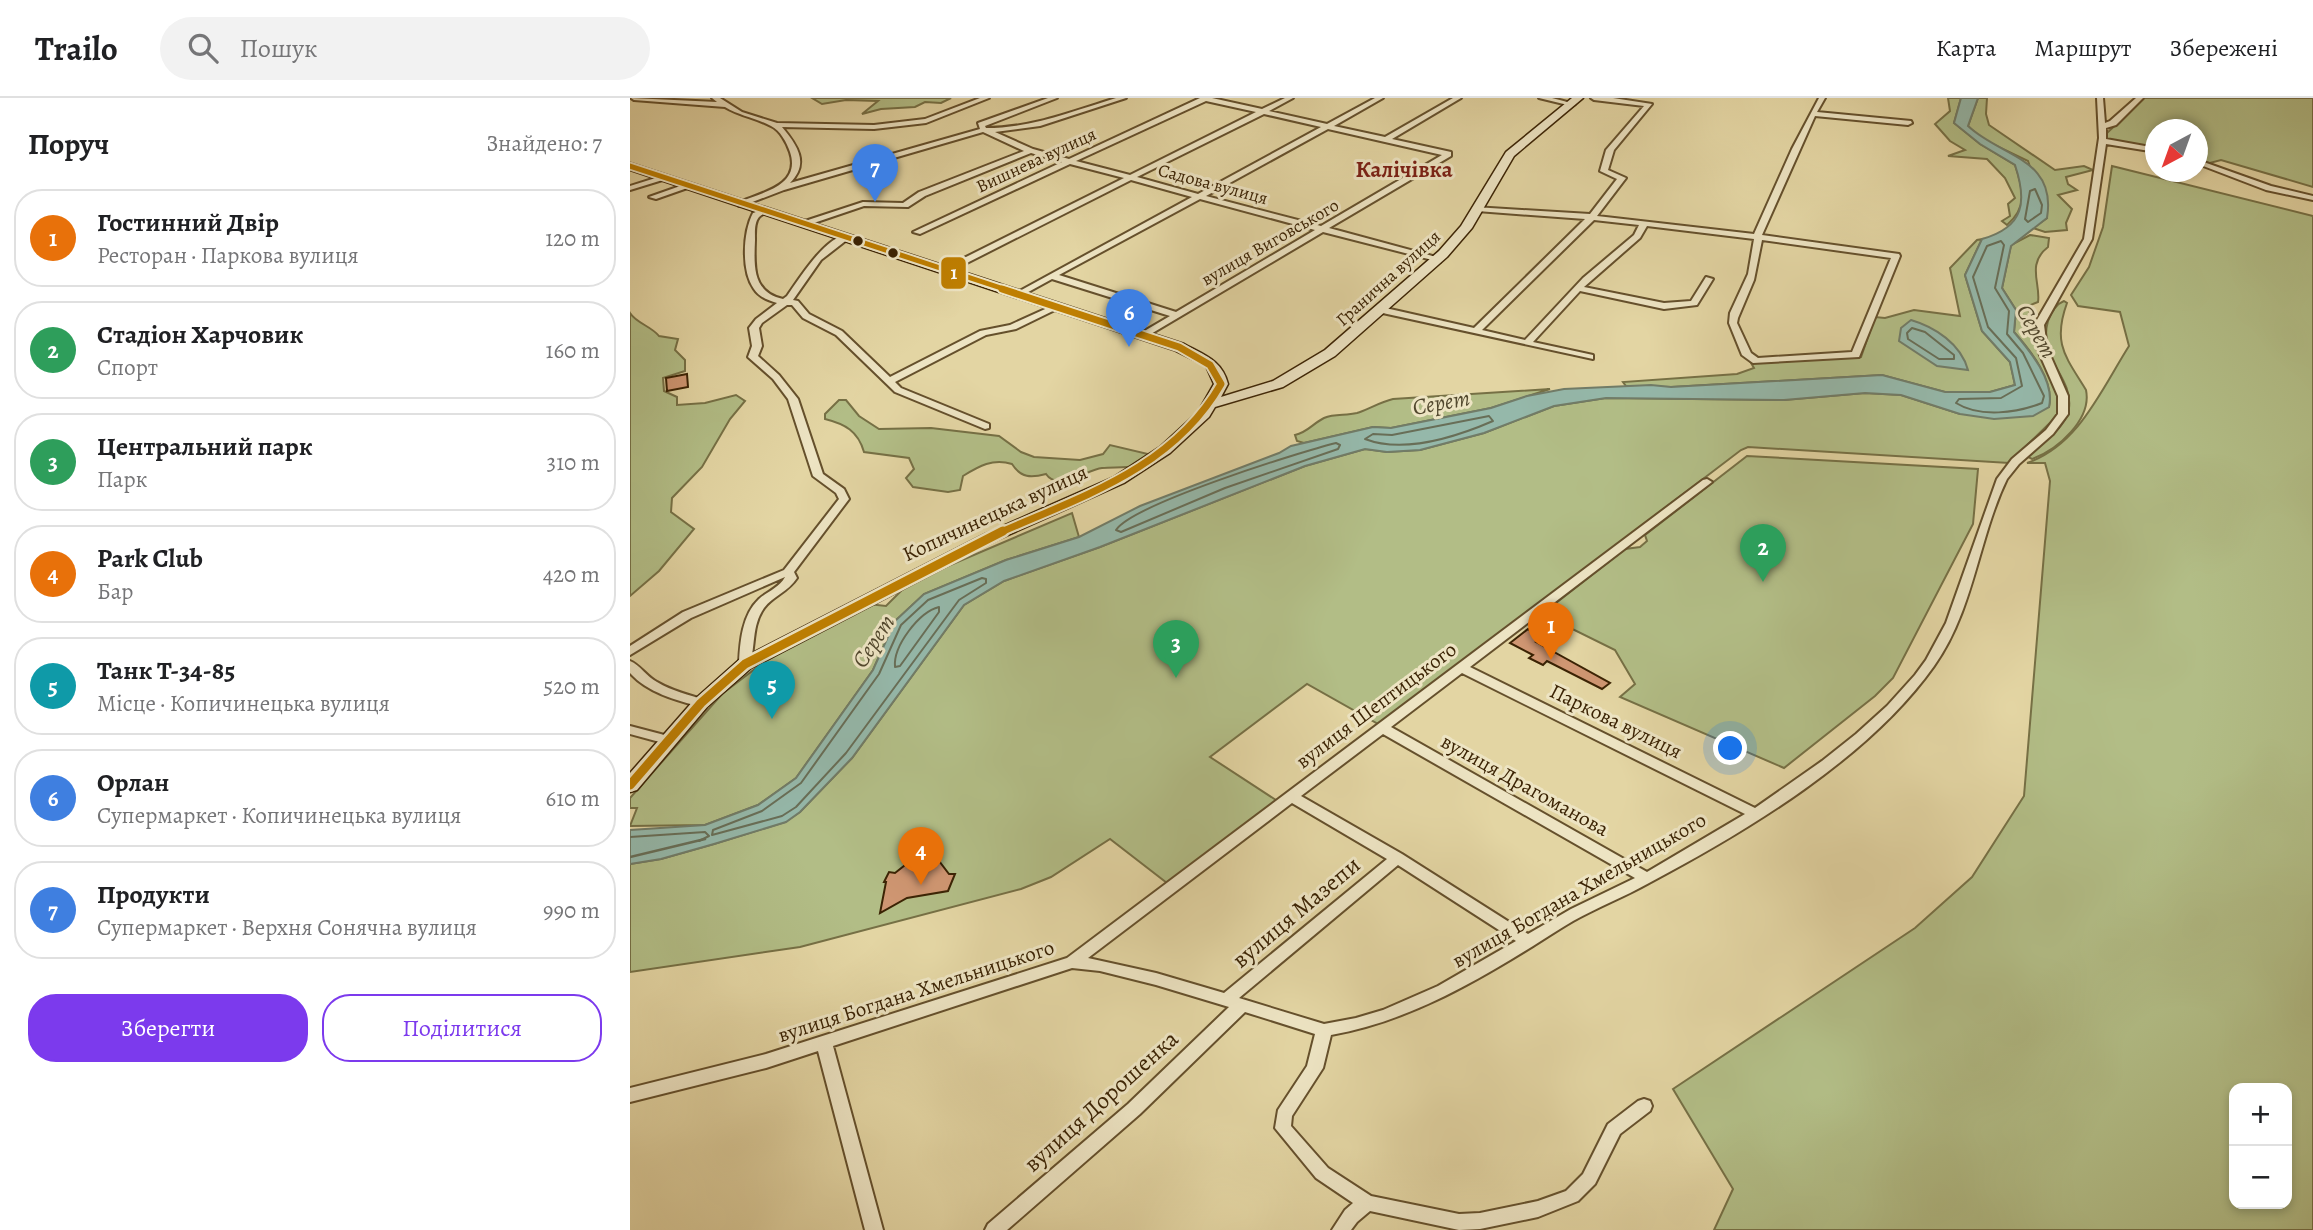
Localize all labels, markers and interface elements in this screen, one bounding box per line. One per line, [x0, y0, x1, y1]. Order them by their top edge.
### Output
search box [160, 17, 650, 80]
text: Trailo [35, 26, 118, 71]
icon: search [184, 29, 222, 67]
text: Пошук [240, 31, 317, 66]
text: Карта [1936, 32, 1996, 64]
text: Маршрут [2034, 32, 2131, 64]
text: Збережені [2169, 32, 2278, 64]
north arrow [2145, 119, 2208, 182]
street label: Вишнева вулиця [972, 122, 1100, 198]
text: Поруч [28, 124, 109, 164]
text: Знайдено: 7 [486, 128, 602, 159]
pin: 7 [852, 144, 898, 202]
district label: Калічівка [1355, 154, 1453, 185]
street label: Садова вулиця [1155, 158, 1271, 210]
street label: вулиця Виговського [1197, 193, 1343, 291]
text: Гостинний Двір [97, 205, 279, 240]
text: 1 [49, 223, 57, 254]
text: 120 m [545, 223, 600, 254]
street label: Гранична вулиця [1331, 225, 1445, 331]
unlabelled marker [851, 234, 865, 248]
text: Ресторан · Паркова вулиця [97, 240, 359, 271]
unlabelled marker [886, 246, 900, 260]
line badge: 1 [940, 256, 967, 290]
text: 1 [951, 260, 958, 286]
pin: 6 [1106, 289, 1152, 347]
water label: Серет [2009, 299, 2064, 364]
text: Стадіон Харчовик [97, 317, 303, 352]
text: 2 [47, 335, 59, 366]
text: 160 m [546, 335, 600, 366]
text: Спорт [97, 352, 158, 383]
water label: Серет [1410, 382, 1472, 423]
text: Центральний парк [97, 429, 313, 464]
text: 3 [48, 447, 58, 478]
text: 310 m [547, 447, 600, 478]
street label: Копичинецька вулиця [898, 458, 1092, 568]
text: Парк [97, 464, 148, 495]
pin: 2 [1740, 524, 1786, 582]
text: Park Club [97, 541, 203, 576]
text: 4 [48, 559, 58, 590]
text: 420 m [543, 559, 600, 590]
text: Бар [97, 576, 133, 607]
pin: 1 [1528, 602, 1574, 660]
water label: Серет [845, 609, 902, 674]
pin: 3 [1153, 620, 1199, 678]
street label: вулиця Шептицького [1290, 635, 1462, 775]
text: Танк Т-34-85 [97, 653, 235, 688]
pin: 5 [749, 661, 795, 719]
text: 5 [48, 671, 58, 702]
text: 520 m [543, 671, 600, 702]
street label: Паркова вулиця [1545, 677, 1687, 765]
text: Місце · Копичинецька вулиця [97, 688, 390, 719]
street label: вулиця Драгоманова [1436, 727, 1614, 843]
your location [1713, 731, 1747, 765]
text: Орлан [97, 765, 169, 800]
text: 6 [48, 783, 58, 814]
text: 610 m [546, 783, 600, 814]
text: Супермаркет · Копичинецька вулиця [97, 800, 461, 831]
street label: вулиця Богдана Хмельницького [1447, 806, 1711, 974]
pin: 4 [898, 827, 944, 885]
street label: вулиця Мазепи [1225, 849, 1367, 975]
text: Продукти [97, 877, 210, 912]
text: 7 [48, 895, 58, 926]
text: 990 m [543, 895, 600, 926]
text: Супермаркет · Верхня Сонячна вулиця [97, 912, 477, 943]
street label: вулиця Богдана Хмельницького [774, 933, 1058, 1049]
button: Зберегти [28, 994, 308, 1062]
button: Поділитися [322, 994, 602, 1062]
street label: вулиця Дорошенка [1017, 1023, 1185, 1179]
map controls [2229, 1083, 2292, 1209]
button: + [2229, 1083, 2292, 1146]
button: − [2229, 1146, 2292, 1209]

